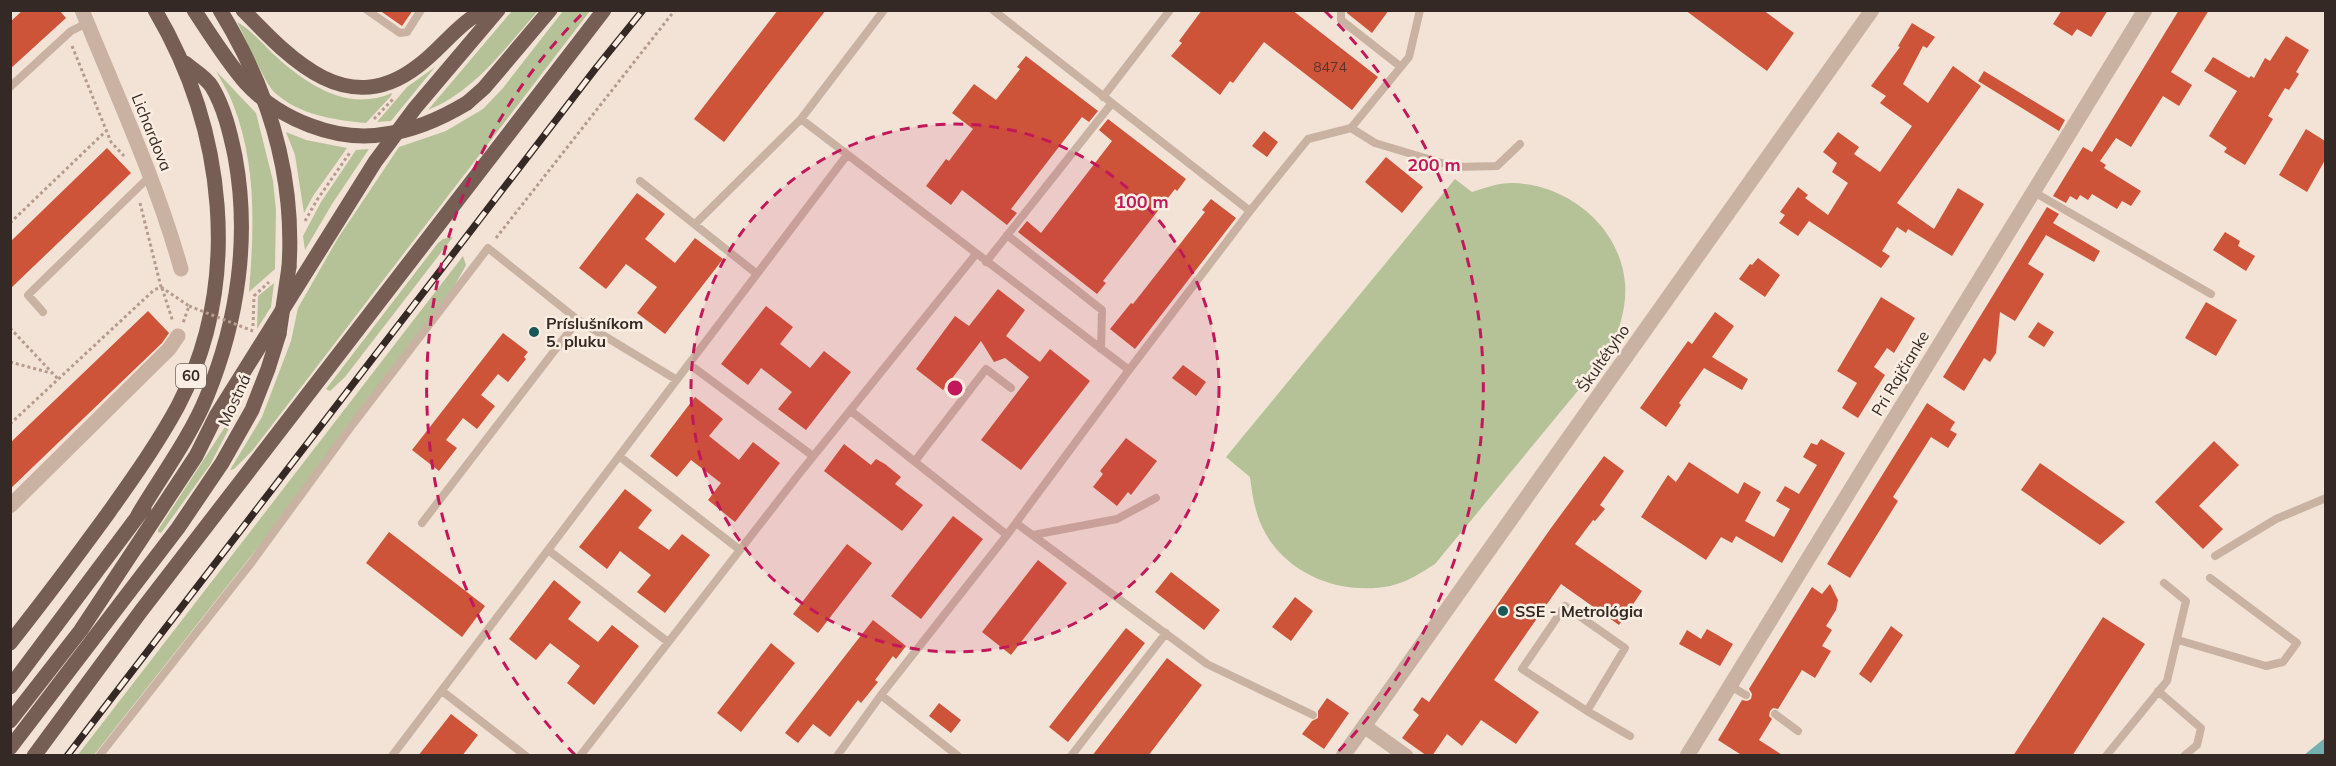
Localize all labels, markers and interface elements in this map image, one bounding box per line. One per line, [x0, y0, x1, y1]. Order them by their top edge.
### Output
house number: 8474 [1313, 58, 1347, 76]
street label: Lichardova [127, 90, 177, 174]
text: 200 m [1407, 153, 1461, 176]
text: 100 m [1115, 190, 1169, 213]
place label: Príslušníkom 5. pluku [546, 313, 643, 351]
street label: Škultétyho [1572, 320, 1634, 396]
marker: Príslušníkom 5. pluku [527, 325, 541, 339]
street label: Pri Rajčianke [1867, 327, 1933, 419]
road number: 60 [176, 364, 206, 388]
street label: Mostná [213, 371, 255, 429]
centre of rings [945, 378, 965, 398]
place label: SSE - Metrológia [1515, 601, 1643, 621]
marker: SSE - Metrológia [1496, 604, 1510, 618]

